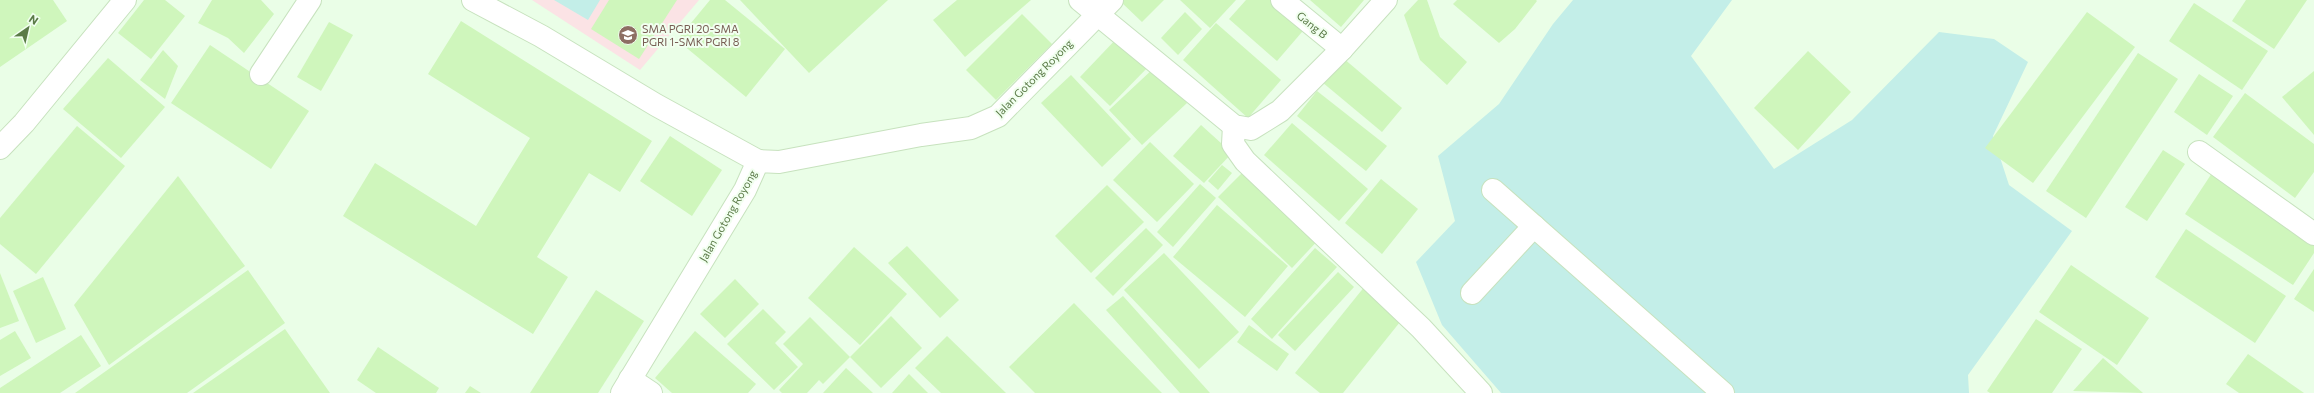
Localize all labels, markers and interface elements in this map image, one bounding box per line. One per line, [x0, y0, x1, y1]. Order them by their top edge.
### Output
north arrow [8, 8, 48, 48]
street label: Gang B [1295, 8, 1330, 41]
text: N [27, 12, 41, 27]
place label: SMA PGRI 20-SMA PGRI 1-SMK PGRI 8 [642, 22, 740, 48]
school or university icon: SMA PGRI 20-SMA PGRI 1-SMK PGRI 8 [617, 24, 639, 46]
street label: Jalan Gotong Royong [992, 36, 1076, 120]
street label: Jalan Gotong Royong [696, 168, 760, 264]

